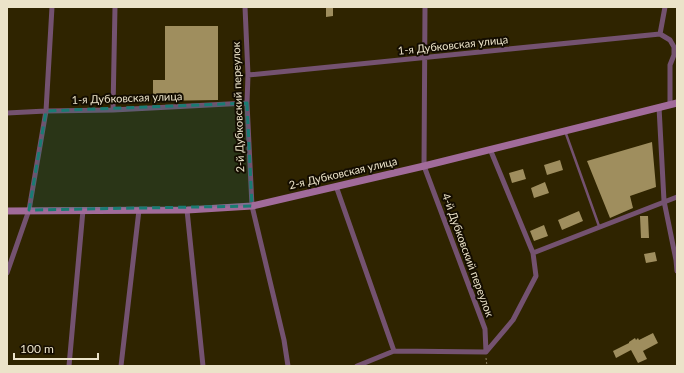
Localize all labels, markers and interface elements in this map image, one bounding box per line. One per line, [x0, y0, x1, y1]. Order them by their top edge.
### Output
street label: 1-я Дубковская улица [397, 32, 509, 57]
street label: 2-й Дубковский переулок [229, 41, 246, 173]
street label: 1-я Дубковская улица [71, 89, 183, 106]
street label: 2-я Дубковская улица [287, 154, 398, 191]
street label: 4-й Дубковский переулок [440, 191, 497, 319]
scale bar [14, 335, 98, 361]
text: 100 m [20, 341, 54, 356]

